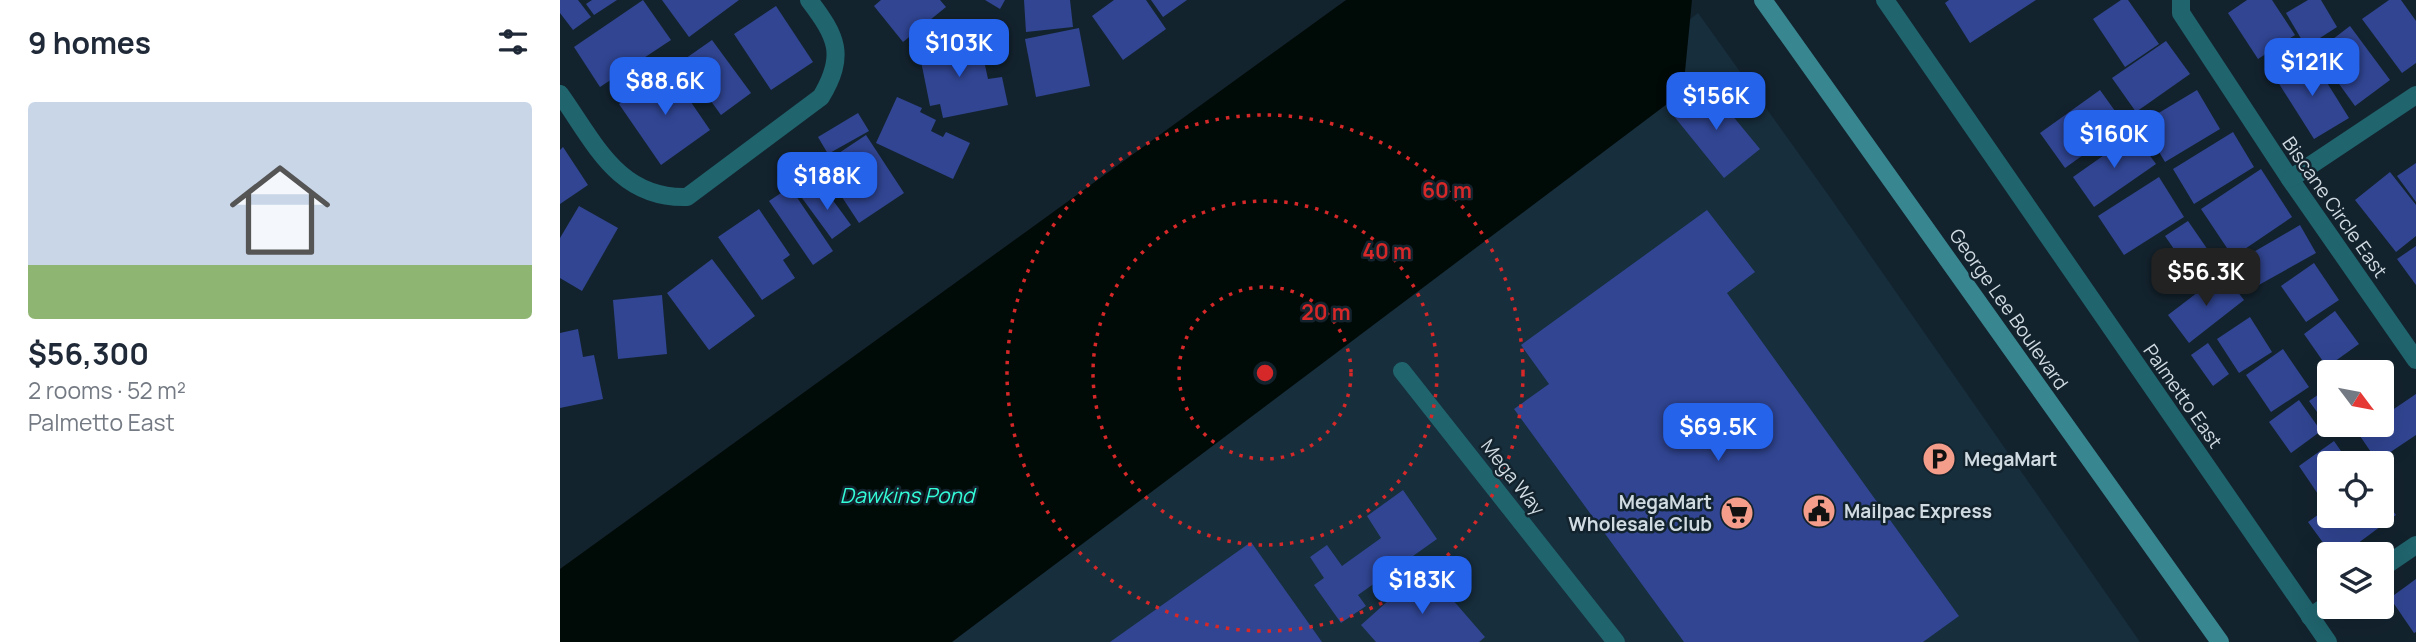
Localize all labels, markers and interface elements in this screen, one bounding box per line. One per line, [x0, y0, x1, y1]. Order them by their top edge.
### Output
pin: $103K [910, 20, 1008, 79]
text: 9 homes [28, 22, 151, 63]
icon: filters [494, 23, 532, 61]
text: $103K [925, 26, 993, 58]
pin: $121K [2263, 38, 2361, 98]
text: $121K [2280, 45, 2344, 77]
pin: $88.6K [608, 58, 722, 117]
text: $88.6K [626, 64, 704, 96]
pin: $156K [1667, 72, 1765, 132]
text: $156K [1682, 79, 1750, 111]
pin: $160K [2065, 110, 2163, 170]
text: $160K [2080, 117, 2148, 149]
street label: Biscane Circle East [2277, 131, 2393, 283]
icon: home [217, 147, 343, 273]
pin: $188K [778, 152, 876, 212]
text: $188K [793, 159, 861, 191]
text: 60 m [1422, 176, 1472, 204]
street label: George Lee Boulevard [1944, 223, 2074, 395]
text: 40 m [1362, 237, 1412, 265]
pin: $56.3K [2149, 248, 2263, 308]
text: $56.3K [2167, 255, 2245, 287]
text: 20 m [1301, 298, 1351, 326]
text: $56,300 [28, 333, 149, 374]
street label: Palmetto East [2138, 339, 2228, 453]
north arrow [2317, 360, 2394, 438]
map controls [2317, 360, 2394, 619]
centre of rings [1253, 361, 1277, 385]
text: 2 rooms · 52 m² [28, 374, 186, 406]
pin: $69.5K [1661, 404, 1775, 463]
text: Palmetto East [28, 406, 175, 438]
text: $69.5K [1679, 410, 1757, 442]
street label: Mega Way [1475, 434, 1551, 520]
parking icon: MegaMart [1920, 440, 1958, 478]
place label: MegaMart [1964, 446, 2057, 472]
button: locate [2317, 451, 2394, 528]
water label: Dawkins Pond [840, 481, 977, 509]
place label: MegaMart Wholesale Club [1568, 489, 1712, 537]
public building icon: Mailpac Express [1800, 492, 1838, 530]
supermarket icon: MegaMart Wholesale Club [1718, 494, 1756, 532]
place label: Mailpac Express [1844, 498, 1992, 524]
button: layers [2317, 542, 2394, 619]
pin: $183K [1373, 556, 1471, 616]
text: $183K [1389, 563, 1455, 595]

